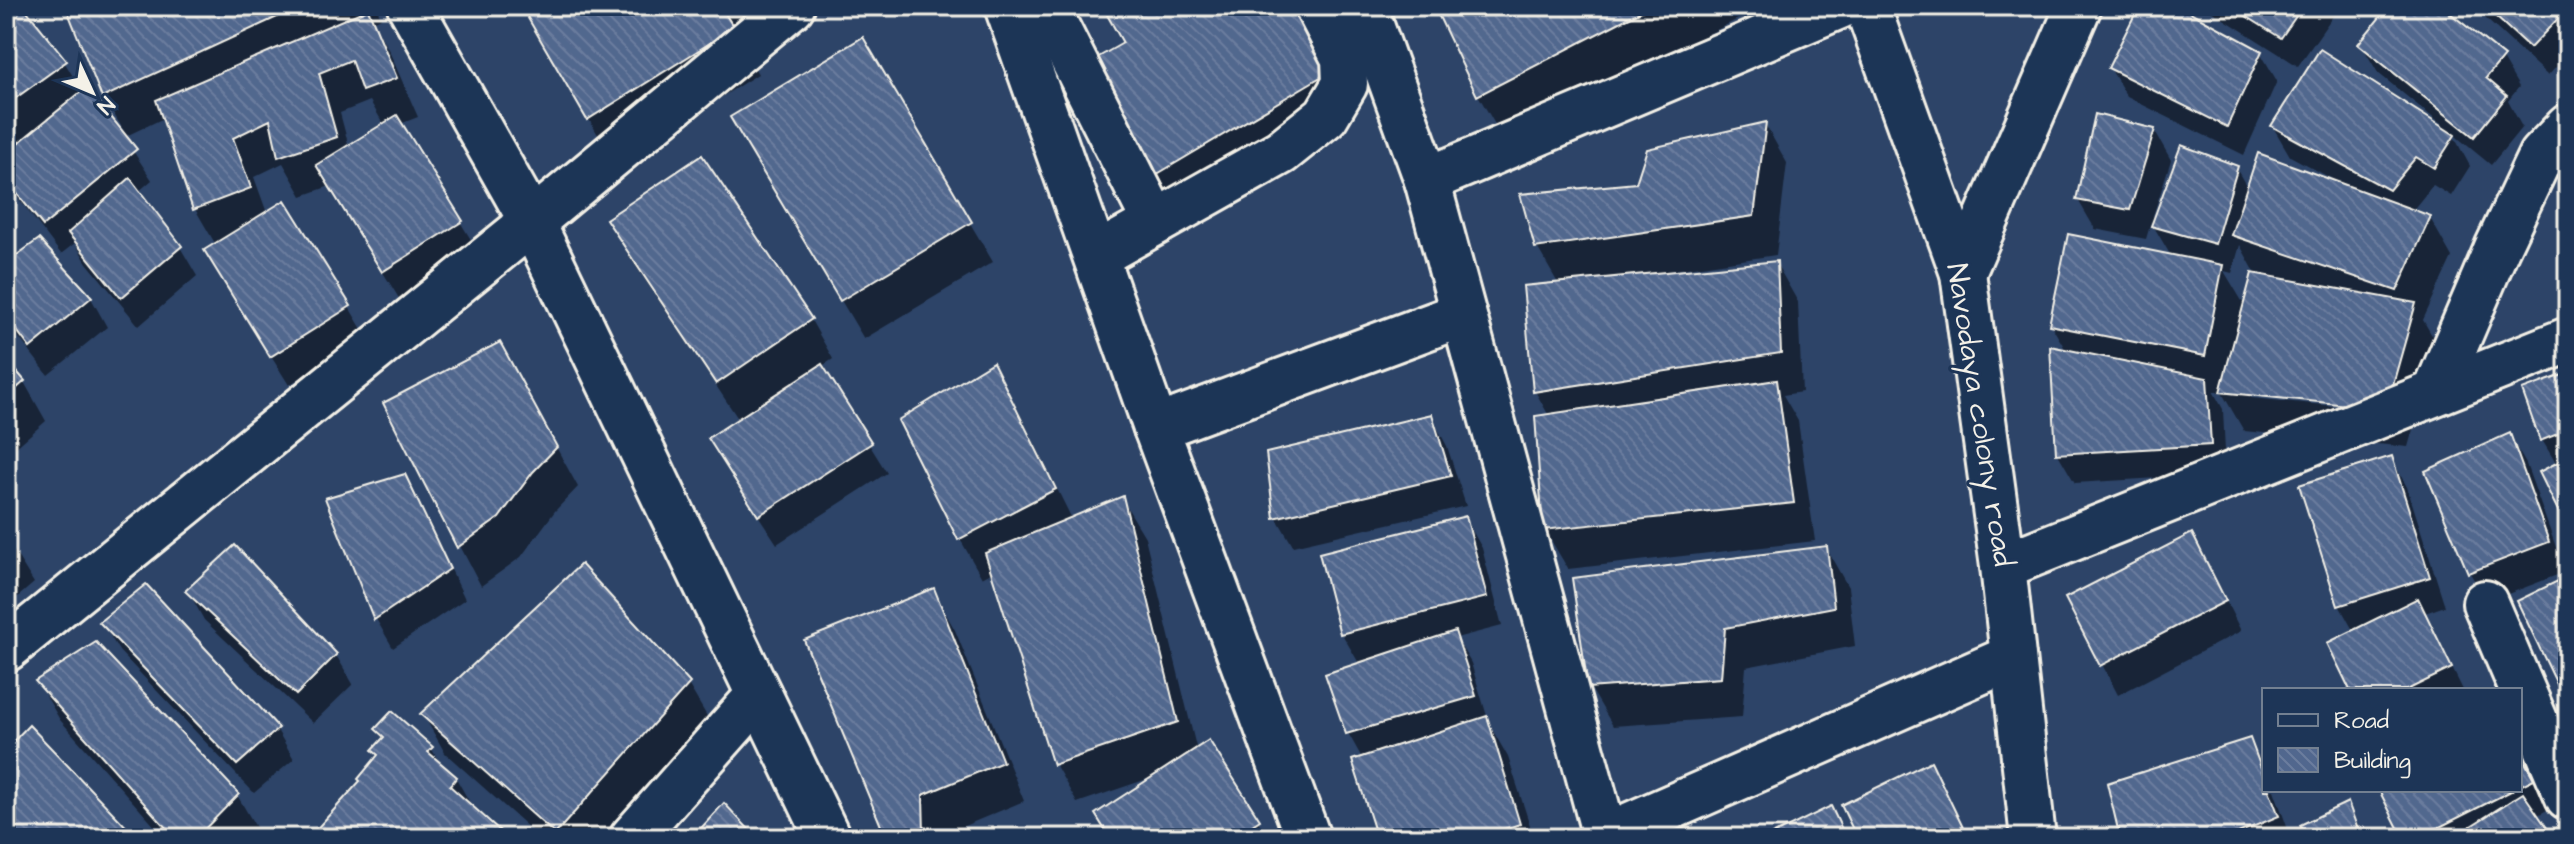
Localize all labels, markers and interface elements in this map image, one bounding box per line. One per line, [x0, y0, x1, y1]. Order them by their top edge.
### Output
north arrow [52, 52, 132, 132]
text: N [89, 89, 121, 121]
street label: Navodaya colony road [1934, 261, 2025, 570]
legend [2262, 688, 2522, 792]
text: Road [2334, 704, 2389, 738]
text: Building [2334, 744, 2411, 779]

